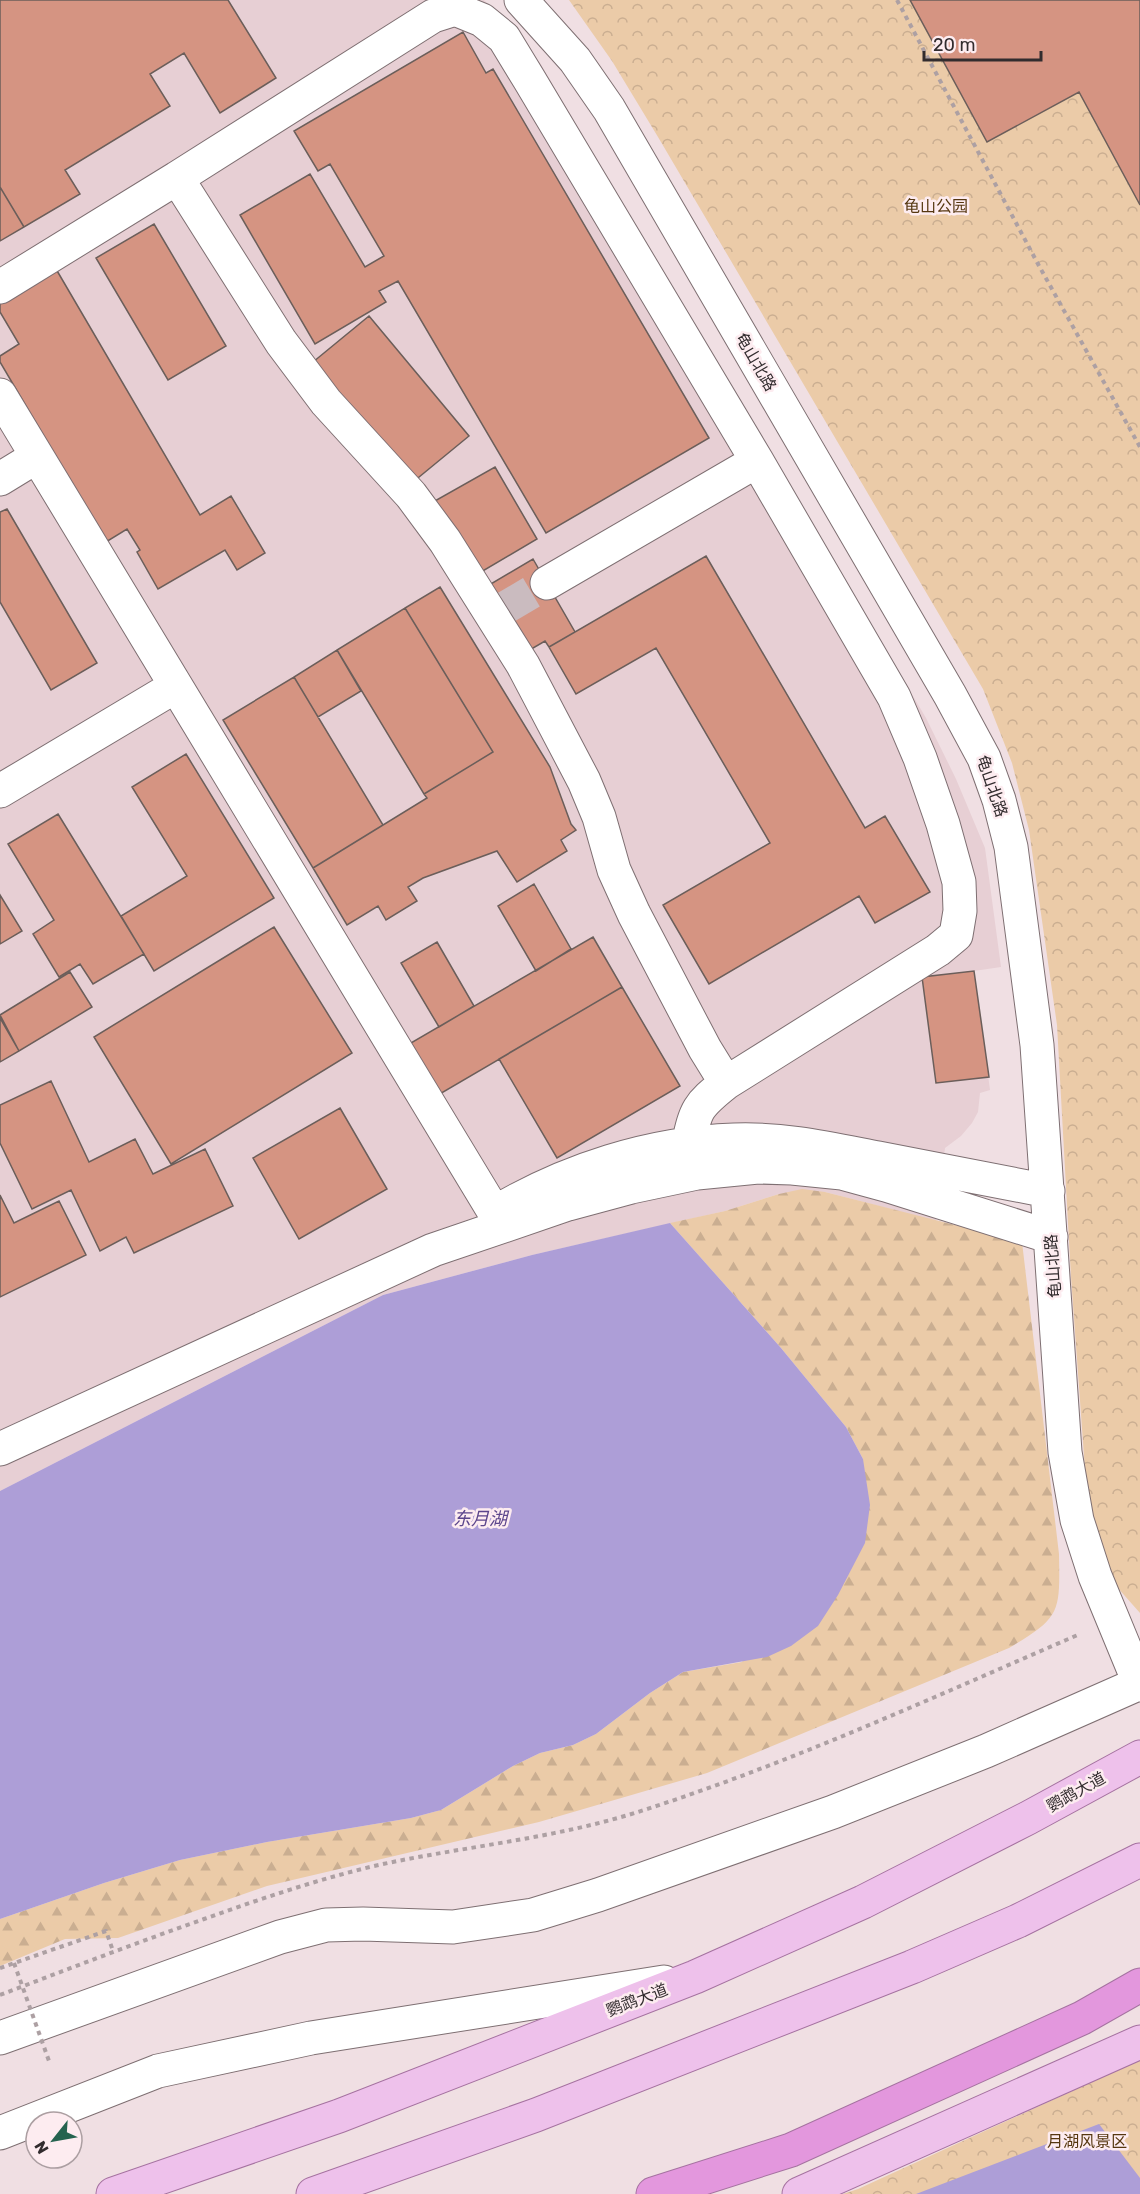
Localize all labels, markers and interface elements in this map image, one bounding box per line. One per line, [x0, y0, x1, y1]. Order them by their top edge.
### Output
scale bar [924, 24, 1041, 62]
text: 20 m [933, 34, 975, 56]
park label: 龟山公园 [904, 197, 968, 216]
street label: 龟山北路 [732, 330, 780, 394]
street label: 龟山北路 [973, 753, 1011, 819]
street label: 龟山北路 [1041, 1233, 1065, 1299]
water label: 东月湖 [453, 1508, 510, 1530]
street label: 鹦鹉大道 [1043, 1768, 1109, 1816]
street label: 鹦鹉大道 [604, 1980, 670, 2020]
north arrow [24, 2110, 84, 2170]
park label: 月湖风景区 [1047, 2132, 1127, 2151]
text: N [30, 2138, 53, 2157]

